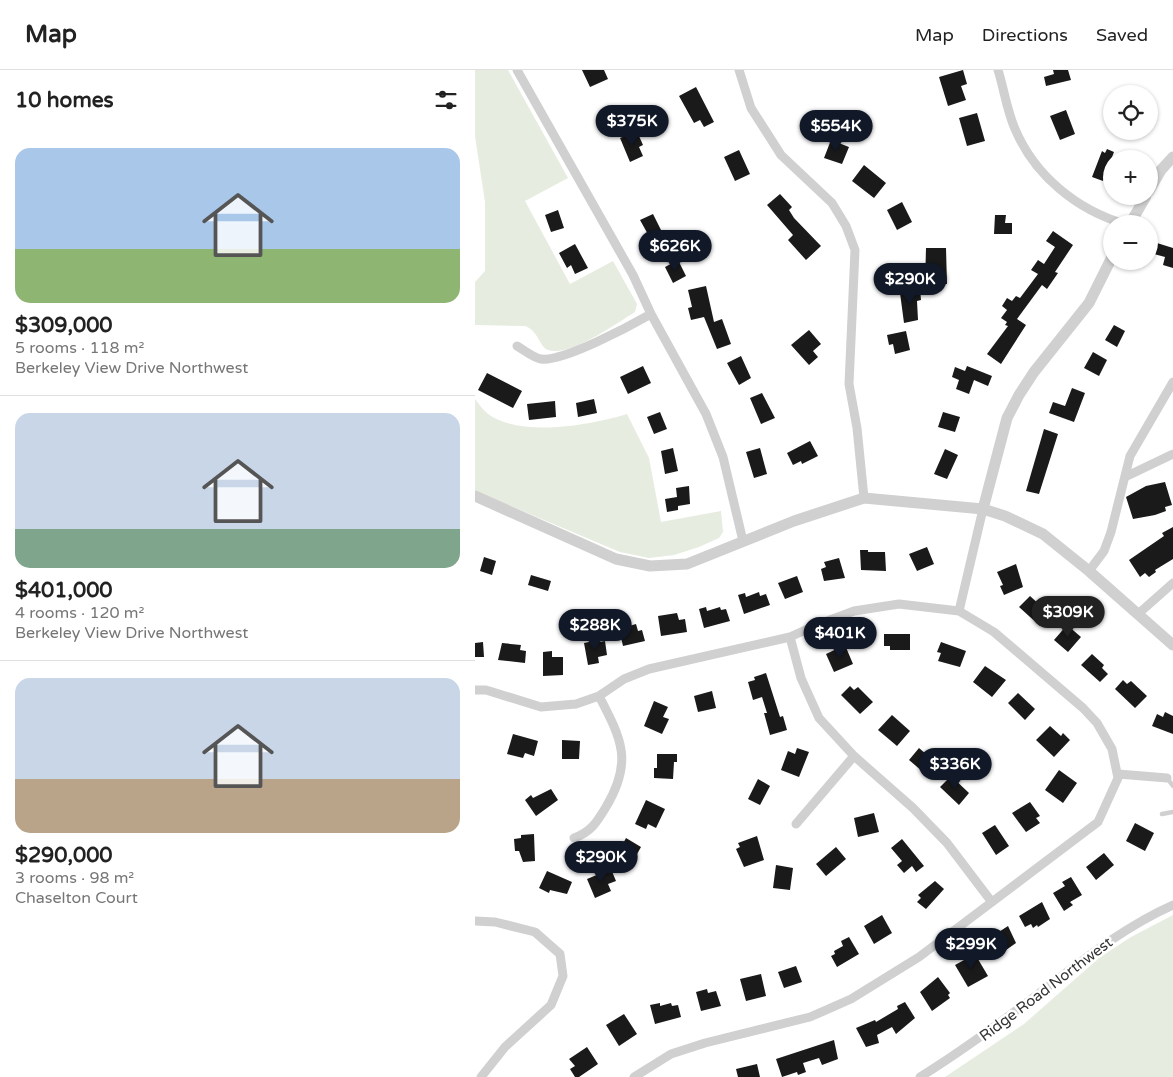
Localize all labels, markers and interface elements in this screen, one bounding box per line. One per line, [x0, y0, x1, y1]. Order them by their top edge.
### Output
text: Map [25, 20, 77, 49]
text: Map [915, 24, 954, 46]
text: Directions [982, 24, 1068, 46]
text: Saved [1096, 24, 1148, 46]
map controls [1103, 85, 1158, 270]
button: locate [1103, 85, 1158, 140]
icon: filters [432, 86, 460, 114]
text: 10 homes [15, 88, 114, 113]
pin: $375K [597, 104, 667, 147]
pin: $554K [801, 109, 871, 152]
text: $375K [607, 111, 657, 131]
text: $554K [811, 116, 861, 136]
button: + [1103, 150, 1158, 205]
icon: home [193, 180, 283, 270]
button: − [1103, 215, 1158, 270]
pin: $626K [640, 230, 710, 272]
text: $626K [650, 236, 700, 256]
pin: $290K [875, 262, 945, 305]
text: $290K [885, 269, 935, 289]
text: $309,000 [15, 313, 113, 338]
text: 5 rooms · 118 m² [15, 338, 144, 358]
text: Berkeley View Drive Northwest [15, 358, 248, 378]
icon: home [193, 446, 283, 536]
text: $401,000 [15, 578, 113, 603]
pin: $309K [1033, 596, 1103, 638]
text: $309K [1043, 602, 1093, 622]
text: 4 rooms · 120 m² [15, 603, 144, 623]
pin: $288K [560, 608, 630, 651]
text: $288K [570, 615, 620, 635]
pin: $401K [805, 616, 875, 659]
text: Berkeley View Drive Northwest [15, 623, 248, 643]
text: $401K [815, 623, 865, 643]
icon: home [193, 711, 283, 801]
pin: $336K [920, 748, 990, 790]
text: $336K [930, 754, 980, 774]
pin: $290K [566, 840, 636, 883]
text: $290,000 [15, 843, 113, 868]
text: $290K [576, 847, 626, 867]
text: 3 rooms · 98 m² [15, 868, 134, 888]
text: Chaselton Court [15, 888, 138, 908]
pin: $299K [936, 928, 1006, 970]
street label: Ridge Road Northwest [976, 933, 1116, 1045]
text: $299K [946, 934, 996, 954]

